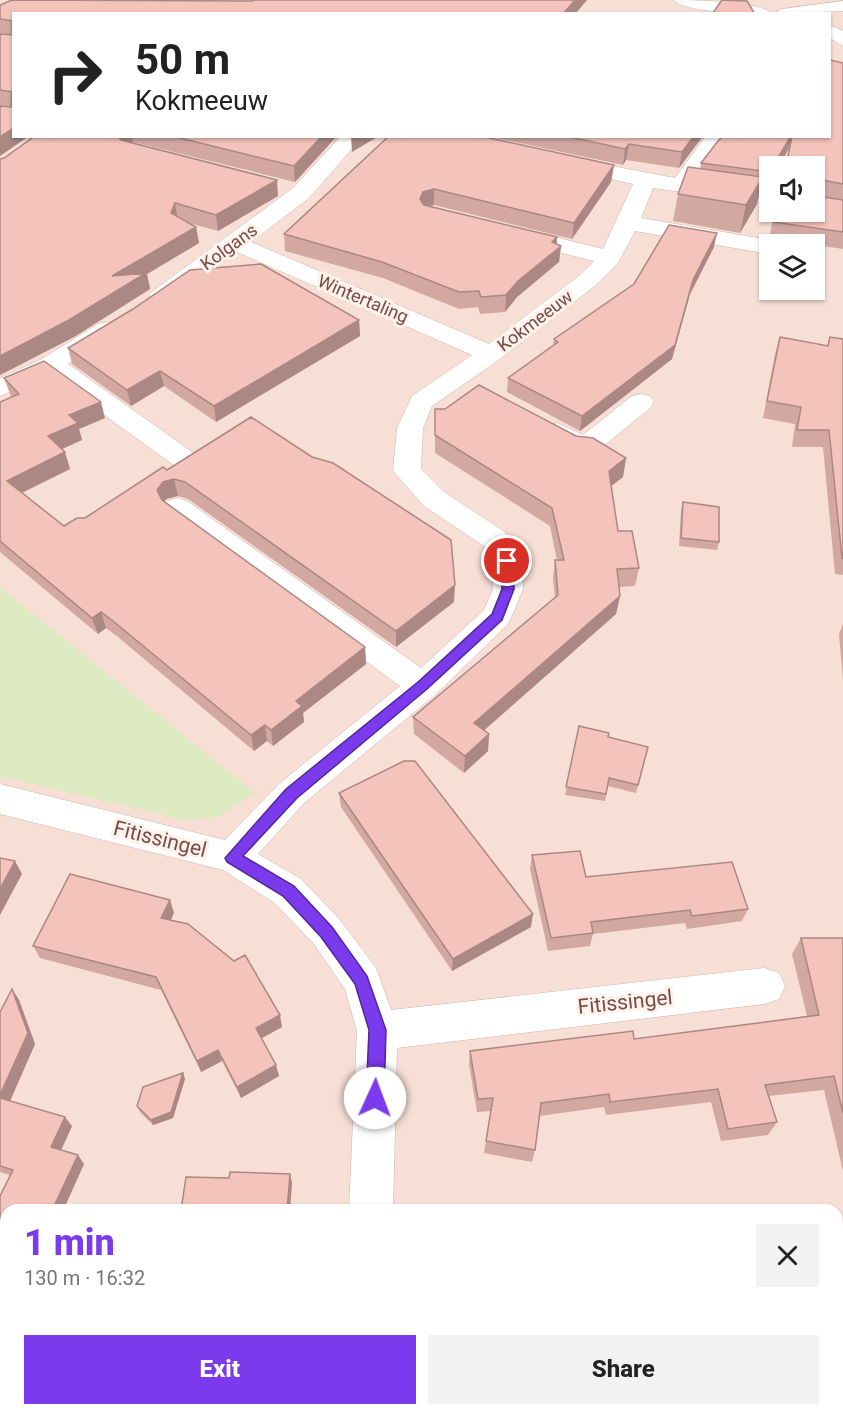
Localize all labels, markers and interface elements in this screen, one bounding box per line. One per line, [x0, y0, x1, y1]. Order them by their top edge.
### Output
text: 50 m [135, 35, 230, 84]
icon: right [36, 36, 114, 114]
text: Kokmeeuw [135, 85, 268, 117]
map controls [759, 156, 825, 300]
button: sound [759, 156, 825, 222]
street label: Kolgans [196, 219, 261, 274]
button: layers [759, 234, 825, 300]
street label: Wintertaling [315, 270, 412, 327]
street label: Kokmeeuw [493, 285, 577, 356]
pin [481, 535, 532, 586]
icon: arrive [490, 544, 523, 577]
street label: Fitissingel [111, 816, 209, 862]
street label: Fitissingel [576, 985, 674, 1019]
position arrow [343, 1066, 407, 1130]
text: 1 min [24, 1222, 115, 1264]
button: close [756, 1224, 819, 1287]
text: 130 m · 16:32 [24, 1266, 145, 1290]
button: Exit [24, 1335, 416, 1404]
button: Share [428, 1335, 819, 1404]

